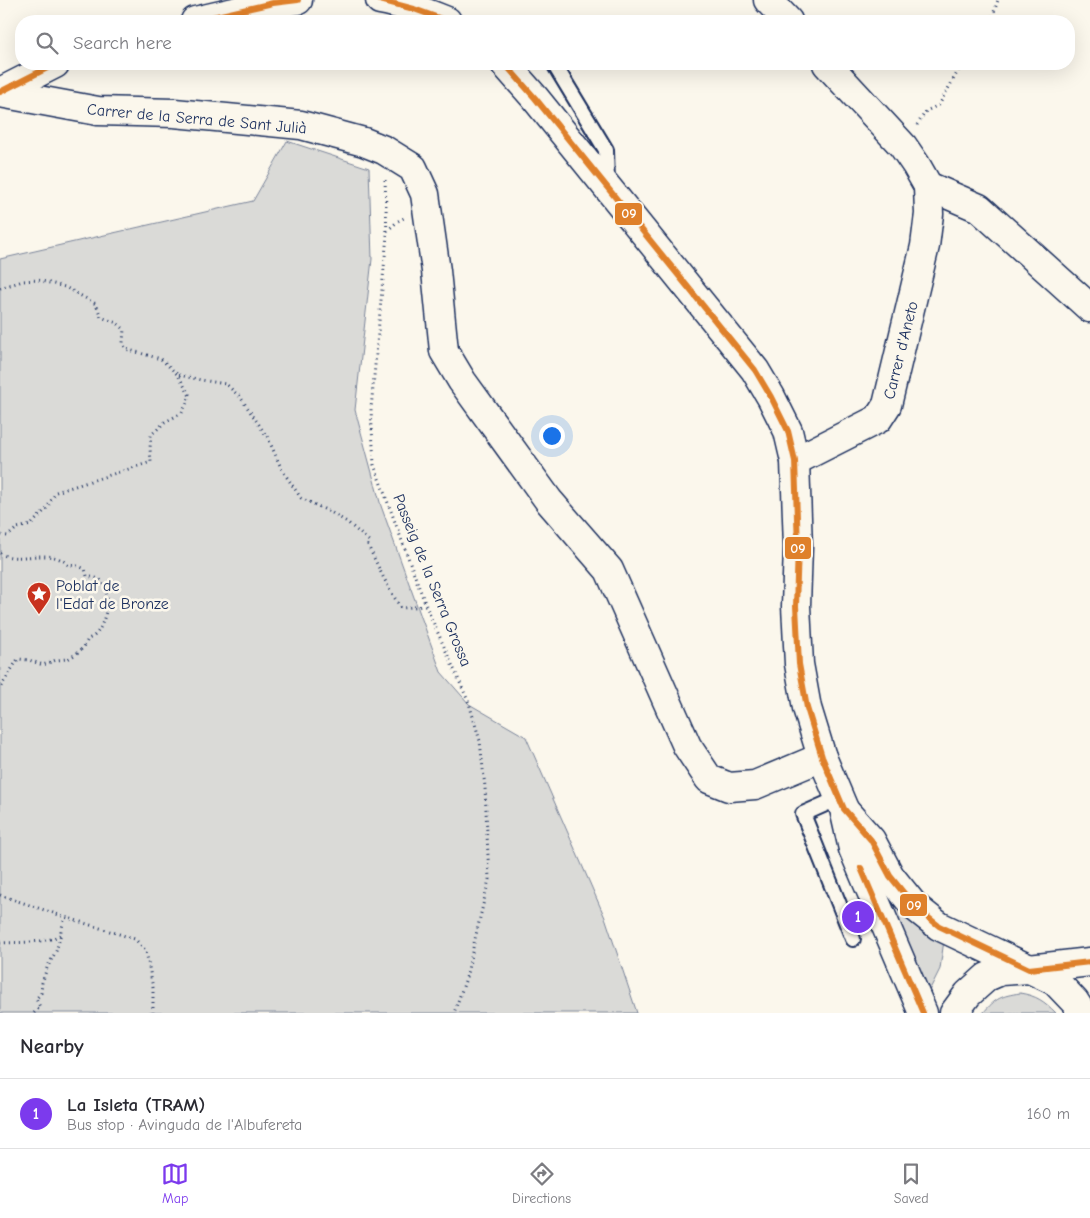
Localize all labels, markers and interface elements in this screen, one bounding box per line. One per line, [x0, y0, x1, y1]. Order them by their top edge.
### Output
search box [15, 15, 1075, 70]
icon: search [33, 29, 61, 57]
text: Search here [73, 32, 172, 54]
street label: Carrer de la Serra de Sant Julià [86, 100, 308, 138]
line badge: 09 [614, 202, 643, 226]
text: 09 [621, 205, 637, 222]
street label: Carrer d'Aneto [880, 299, 922, 401]
your location [539, 423, 565, 449]
street label: Passeig de la Serra Grossa [389, 491, 475, 669]
line badge: 09 [784, 536, 812, 560]
text: 09 [790, 540, 806, 557]
place label: Poblat de l'Edat de Bronze [56, 577, 169, 613]
place icon: Poblat de l'Edat de Bronze [26, 581, 52, 615]
line badge: 09 [899, 893, 928, 917]
text: 09 [906, 897, 922, 914]
pin: 1 [842, 898, 874, 936]
text: Nearby [20, 1034, 84, 1058]
text: La Isleta (TRAM) [67, 1094, 205, 1116]
text: 1 [33, 1105, 39, 1123]
text: 160 m [1027, 1105, 1070, 1123]
text: Bus stop · Avinguda de l'Albufereta [67, 1116, 302, 1134]
tab: Map [161, 1160, 189, 1207]
tab: Directions [512, 1160, 571, 1207]
tab: Saved [894, 1160, 929, 1207]

